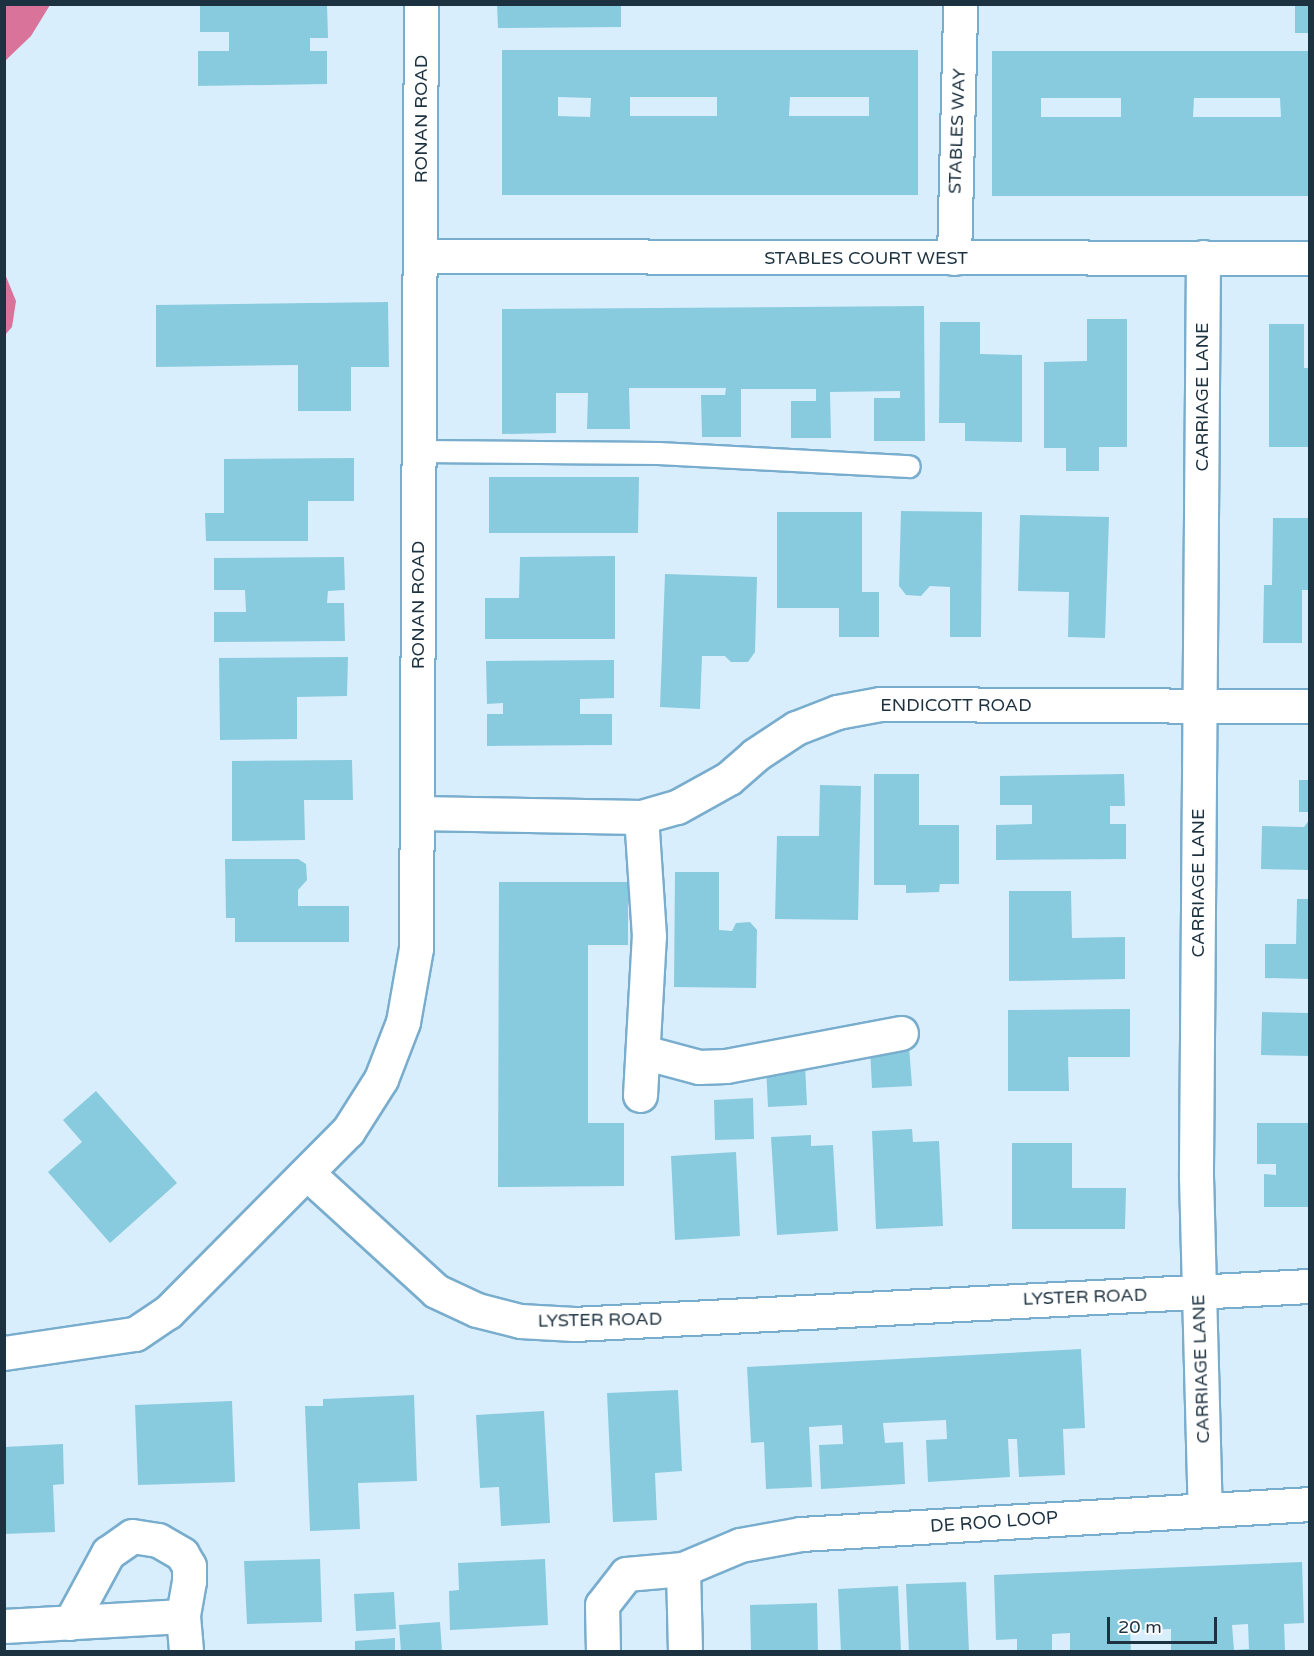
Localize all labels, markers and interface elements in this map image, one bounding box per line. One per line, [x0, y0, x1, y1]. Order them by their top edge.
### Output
street label: RONAN ROAD [410, 55, 432, 183]
street label: STABLES WAY [944, 68, 970, 194]
street label: STABLES COURT WEST [764, 247, 968, 269]
street label: CARRIAGE LANE [1191, 322, 1213, 472]
street label: RONAN ROAD [407, 541, 429, 669]
street label: ENDICOTT ROAD [880, 694, 1032, 716]
street label: CARRIAGE LANE [1187, 808, 1209, 958]
street label: LYSTER ROAD [1022, 1284, 1148, 1310]
street label: CARRIAGE LANE [1188, 1294, 1214, 1444]
street label: LYSTER ROAD [538, 1308, 662, 1332]
street label: DE ROO LOOP [929, 1507, 1059, 1537]
scale bar [1110, 1605, 1220, 1643]
text: 20 m [1118, 1616, 1162, 1638]

